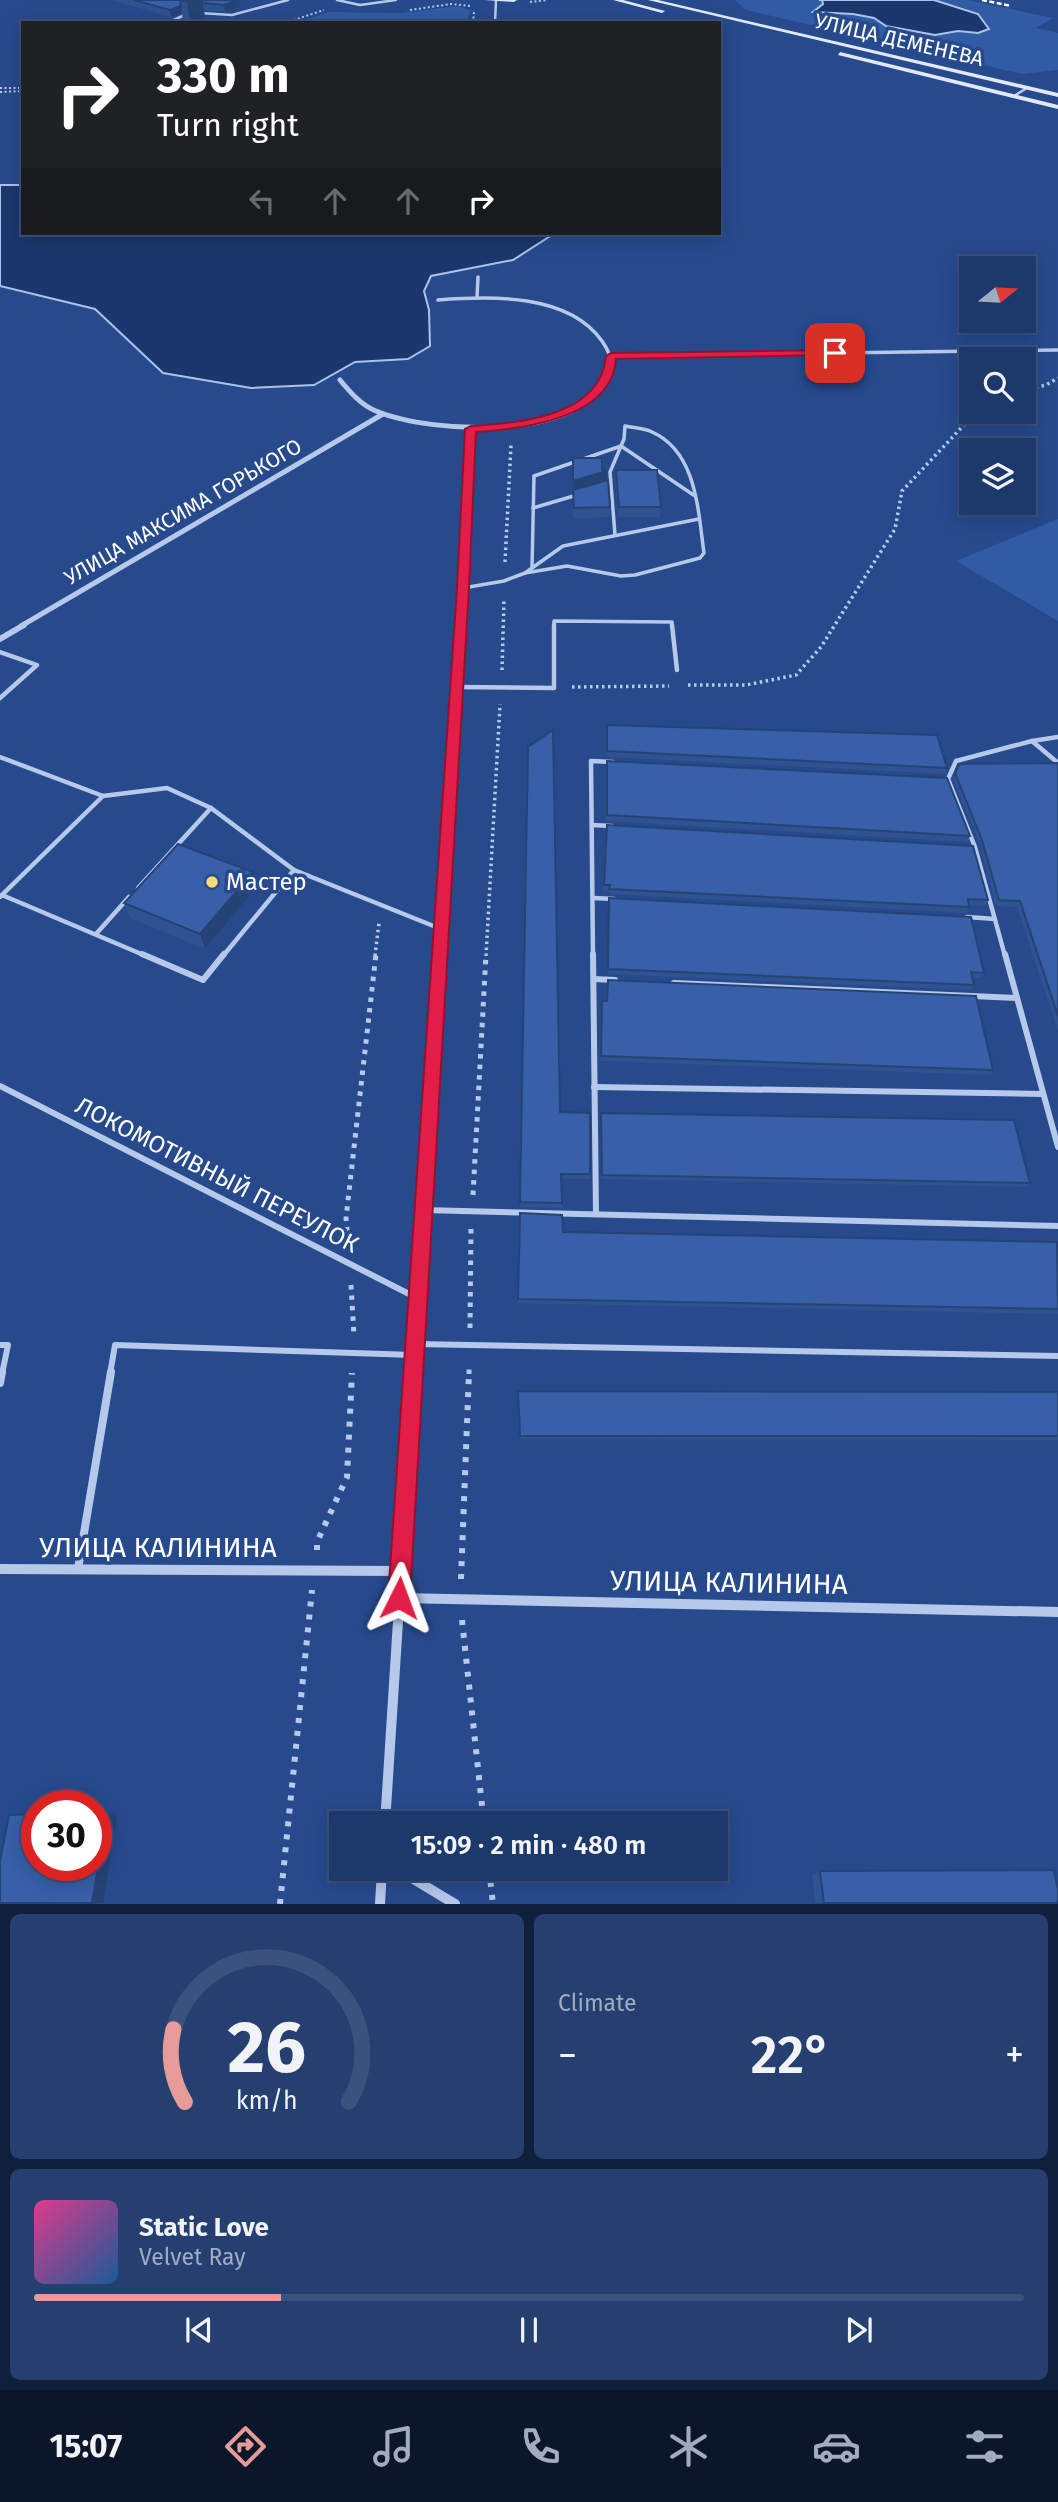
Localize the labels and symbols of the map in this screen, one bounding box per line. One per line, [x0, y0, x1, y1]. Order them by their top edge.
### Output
street label: УЛИЦА ДЕМЕНЕВА [812, 8, 986, 72]
north arrow [959, 256, 1036, 332]
pin [805, 323, 865, 383]
street label: УЛИЦА МАКСИМА ГОРЬКОГО [60, 433, 306, 591]
place label: Мастер [226, 868, 307, 896]
marker: Мастер [204, 874, 220, 890]
street label: ЛОКОМОТИВНЫЙ ПЕРЕУЛОК [71, 1091, 363, 1259]
street label: УЛИЦА КАЛИНИНА [39, 1531, 277, 1564]
position arrow [362, 1561, 436, 1635]
street label: УЛИЦА КАЛИНИНА [610, 1564, 848, 1601]
speed limit sign: 30 [21, 1790, 112, 1881]

